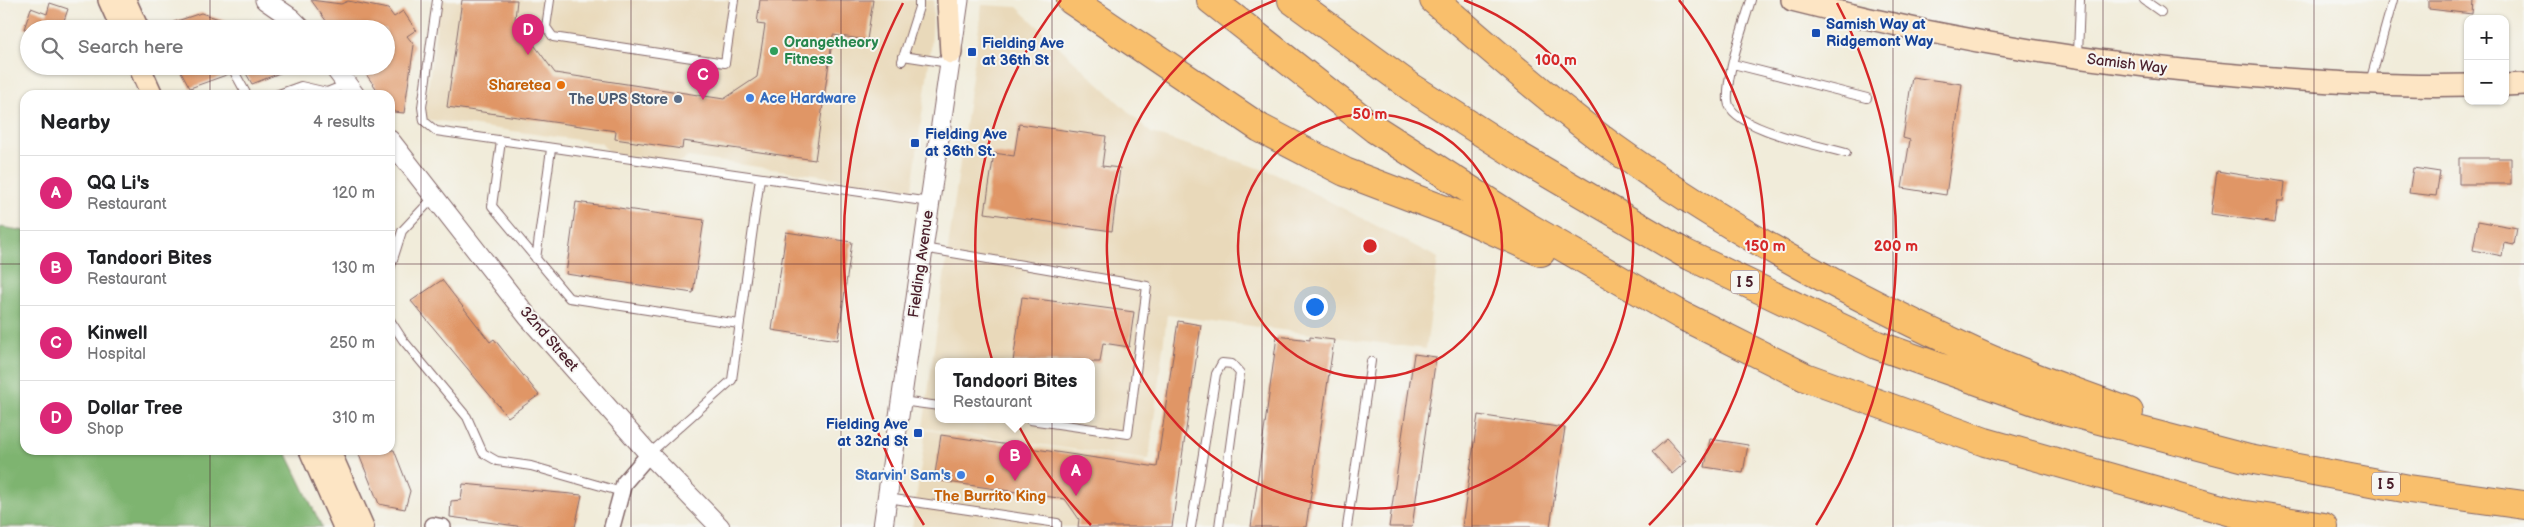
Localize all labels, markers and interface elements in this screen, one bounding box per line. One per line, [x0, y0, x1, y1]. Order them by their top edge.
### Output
pin: D [512, 14, 544, 55]
place label: Samish Way at Ridgemont Way [1826, 15, 1933, 51]
map controls [2464, 15, 2509, 105]
button: + [2464, 15, 2509, 60]
search box [20, 20, 395, 75]
marker: Samish Way at Ridgemont Way [1810, 27, 1822, 39]
place label: Orangetheory Fitness [784, 33, 878, 69]
icon: search [38, 34, 66, 62]
place label: Fielding Ave at 36th St [982, 34, 1065, 70]
text: Search here [78, 36, 183, 59]
marker: Orangetheory Fitness [768, 45, 780, 57]
marker: Fielding Ave at 36th St [966, 46, 978, 58]
street label: Samish Way [2086, 50, 2168, 78]
text: 100 m [1535, 51, 1577, 70]
pin: C [687, 59, 719, 100]
button: − [2464, 60, 2509, 105]
place label: Sharetea [489, 76, 551, 95]
marker: Sharetea [555, 79, 567, 91]
place label: Ace Hardware [759, 89, 857, 108]
place label: The UPS Store [569, 90, 668, 109]
marker: Ace Hardware [744, 92, 756, 104]
marker: The UPS Store [672, 93, 684, 105]
text: 50 m [1353, 105, 1388, 124]
text: Nearby [40, 110, 110, 135]
text: 4 results [313, 113, 375, 132]
place label: Fielding Ave at 36th St. [925, 125, 1008, 161]
marker: Fielding Ave at 36th St. [909, 137, 921, 149]
text: QQ Li's [87, 172, 149, 195]
text: A [51, 184, 61, 203]
text: 120 m [332, 184, 375, 203]
text: Restaurant [87, 195, 167, 214]
street label: Fielding Avenue [904, 209, 938, 319]
centre of rings [1361, 237, 1379, 255]
text: 150 m [1744, 237, 1786, 256]
text: 200 m [1874, 237, 1918, 256]
text: Tandoori Bites [87, 247, 212, 270]
text: B [50, 259, 62, 278]
text: 130 m [332, 259, 375, 278]
text: Restaurant [87, 270, 167, 289]
road number: I 5 [1731, 270, 1759, 294]
your location [1302, 294, 1328, 320]
street label: 32nd Street [516, 303, 583, 376]
text: Kinwell [87, 322, 147, 345]
text: C [50, 334, 62, 353]
text: 250 m [329, 334, 375, 353]
text: Hospital [87, 345, 146, 364]
popup [935, 358, 1095, 423]
text: Tandoori Bites [953, 370, 1077, 393]
text: Restaurant [953, 393, 1032, 412]
text: Dollar Tree [87, 397, 183, 420]
text: D [50, 409, 62, 428]
text: 310 m [332, 409, 375, 428]
place label: Fielding Ave at 32nd St [826, 415, 908, 451]
text: Shop [87, 420, 124, 439]
marker: Fielding Ave at 32nd St [912, 427, 924, 439]
pin: B [999, 440, 1031, 481]
pin: A [1060, 455, 1092, 496]
place label: Starvin' Sam's [855, 466, 951, 485]
marker: Starvin' Sam's [955, 469, 967, 481]
road number: I 5 [2372, 472, 2400, 496]
marker: The Burrito King [984, 473, 996, 485]
place label: The Burrito King [934, 487, 1046, 506]

